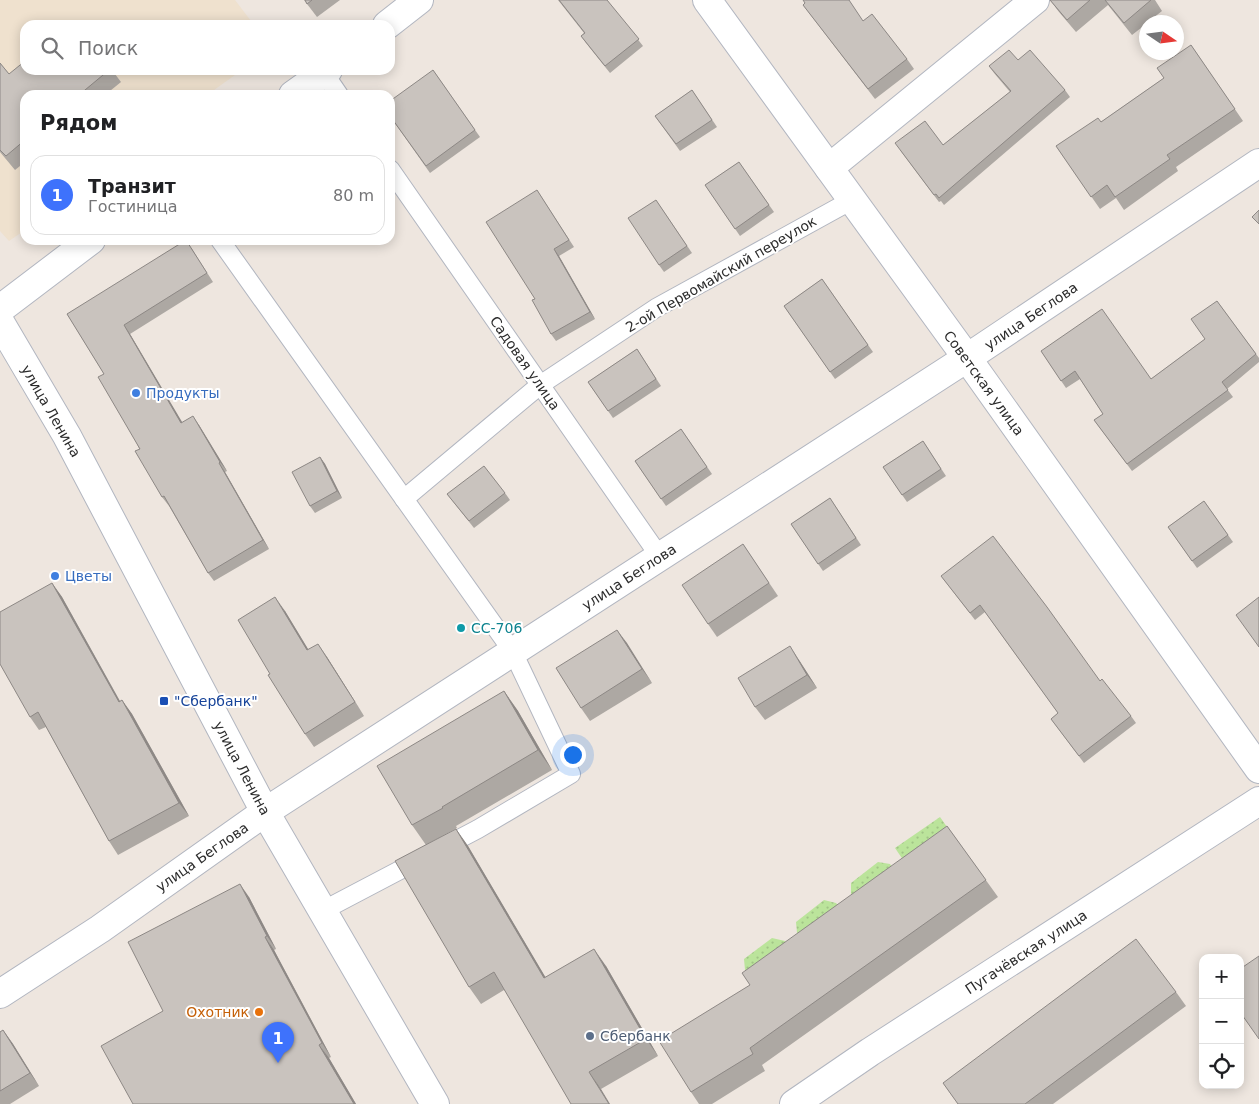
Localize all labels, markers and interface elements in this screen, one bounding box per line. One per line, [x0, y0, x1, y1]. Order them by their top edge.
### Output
north arrow [1139, 15, 1184, 60]
search box [20, 20, 395, 75]
icon: search [38, 34, 66, 62]
text: Поиск [78, 37, 138, 59]
text: Рядом [40, 111, 117, 135]
text: Транзит [88, 175, 176, 197]
text: 1 [51, 186, 63, 205]
text: 80 m [333, 186, 374, 205]
text: Гостиница [88, 197, 178, 216]
street label: 2-ой Первомайский переулок [623, 213, 819, 335]
street label: улица Беглова [981, 279, 1081, 353]
street label: Садовая улица [487, 313, 563, 413]
street label: Советская улица [941, 328, 1027, 438]
street label: улица Ленина [18, 362, 84, 460]
place label: Продукты [146, 385, 220, 401]
marker: Продукты [130, 387, 142, 399]
street label: улица Беглова [579, 541, 679, 613]
place label: Цветы [65, 568, 112, 584]
marker: Цветы [49, 570, 61, 582]
place label: СС-706 [471, 620, 522, 636]
marker: СС-706 [455, 622, 467, 634]
place label: "Сбербанк" [174, 693, 258, 709]
marker: "Сбербанк" [158, 695, 170, 707]
street label: улица Ленина [211, 718, 273, 818]
your location [560, 742, 586, 768]
street label: улица Беглова [153, 819, 251, 895]
street label: Пугачёвская улица [962, 907, 1090, 997]
map controls [1199, 954, 1244, 1089]
button: + [1199, 954, 1244, 999]
button: − [1199, 999, 1244, 1044]
place label: Охотник [186, 1004, 249, 1020]
marker: Охотник [253, 1006, 265, 1018]
pin: 1 [262, 1022, 294, 1063]
place label: Сбербанк [600, 1028, 671, 1044]
marker: Сбербанк [584, 1030, 596, 1042]
button: locate [1199, 1044, 1244, 1089]

